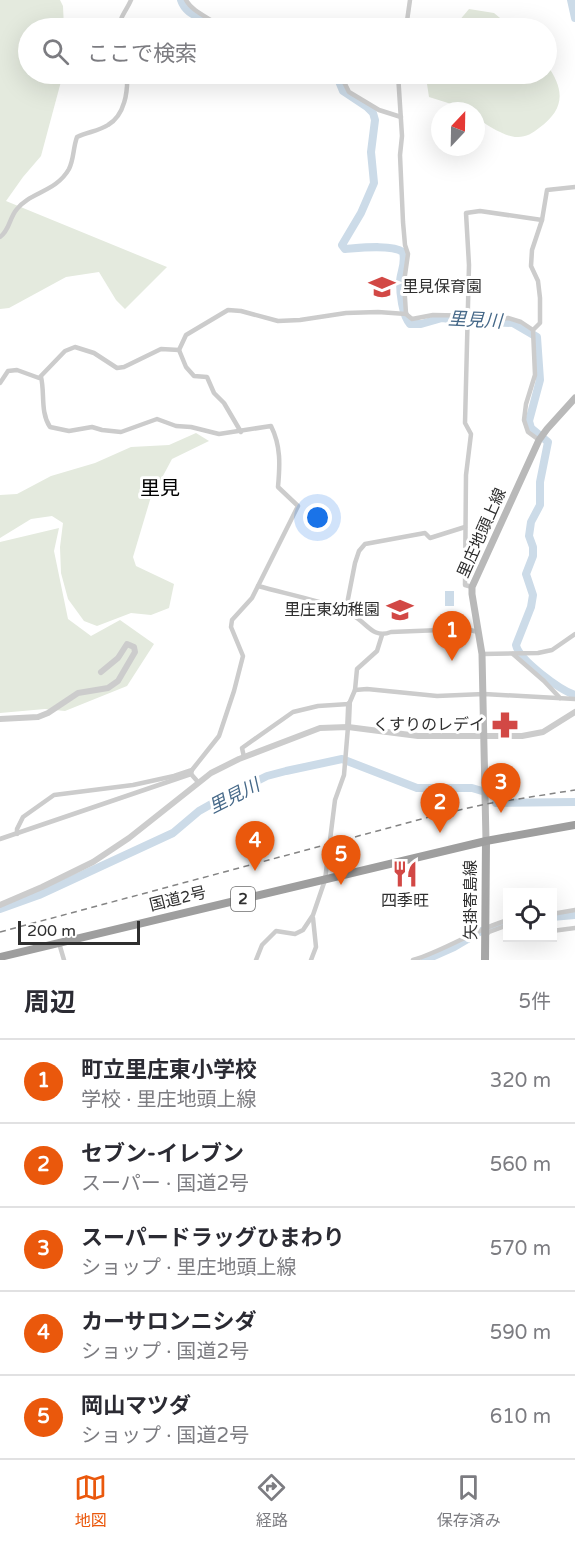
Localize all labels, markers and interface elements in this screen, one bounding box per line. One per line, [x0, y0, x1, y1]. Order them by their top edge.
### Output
search box [18, 18, 557, 84]
icon: search [39, 35, 72, 68]
text: ここで検索 [87, 41, 197, 67]
north arrow [431, 102, 485, 156]
school or university icon: 里見保育園 [367, 272, 397, 302]
place label: 里見保育園 [402, 277, 482, 297]
water label: 里見川 [447, 308, 505, 333]
district label: 里見 [140, 477, 180, 501]
street label: 里庄地頭上線 [453, 485, 511, 581]
your location [303, 503, 332, 532]
school or university icon: 里庄東幼稚園 [385, 595, 415, 625]
place label: 里庄東幼稚園 [284, 600, 380, 620]
pin: 1 [432, 612, 472, 661]
pharmacy icon: くすりのレデイ [490, 710, 520, 740]
place label: くすりのレデイ [373, 715, 485, 735]
pin: 3 [482, 764, 520, 813]
water label: 里見川 [205, 773, 265, 818]
pin: 2 [420, 784, 460, 833]
pin: 4 [236, 822, 274, 871]
pin: 5 [322, 836, 360, 885]
restaurant icon: 四季旺 [390, 859, 420, 889]
street label: 矢掛寄島線 [461, 860, 481, 940]
street label: 国道2号 [147, 882, 209, 916]
road number: 2 [231, 887, 255, 911]
map controls [503, 888, 557, 942]
button: locate [503, 888, 557, 942]
place label: 四季旺 [381, 891, 429, 911]
scale bar [18, 918, 140, 946]
text: 200 m [27, 921, 76, 941]
text: 周辺 [24, 987, 76, 1018]
text: 5件 [518, 990, 551, 1014]
text: 町立里庄東小学校 [81, 1057, 257, 1083]
text: 1 [37, 1069, 50, 1093]
text: 320 m [490, 1069, 551, 1093]
text: 学校 · 里庄地頭上線 [81, 1088, 257, 1112]
text: セブン-イレブン [81, 1141, 244, 1167]
text: 2 [37, 1153, 50, 1177]
text: 560 m [490, 1153, 551, 1177]
text: スーパー · 国道2号 [81, 1172, 249, 1196]
text: スーパードラッグひまわり [81, 1225, 345, 1251]
text: 3 [37, 1237, 50, 1261]
text: 570 m [490, 1237, 551, 1261]
text: ショップ · 里庄地頭上線 [81, 1256, 297, 1280]
text: カーサロンニシダ [81, 1309, 257, 1335]
text: 4 [37, 1321, 50, 1345]
text: 590 m [490, 1321, 551, 1345]
text: ショップ · 国道2号 [81, 1340, 249, 1364]
text: 岡山マツダ [81, 1393, 191, 1419]
text: 5 [37, 1405, 50, 1429]
text: 610 m [490, 1405, 551, 1429]
text: ショップ · 国道2号 [81, 1424, 249, 1448]
tab: 地図 [74, 1471, 107, 1531]
tab: 経路 [255, 1471, 288, 1531]
tab: 保存済み [437, 1471, 501, 1531]

